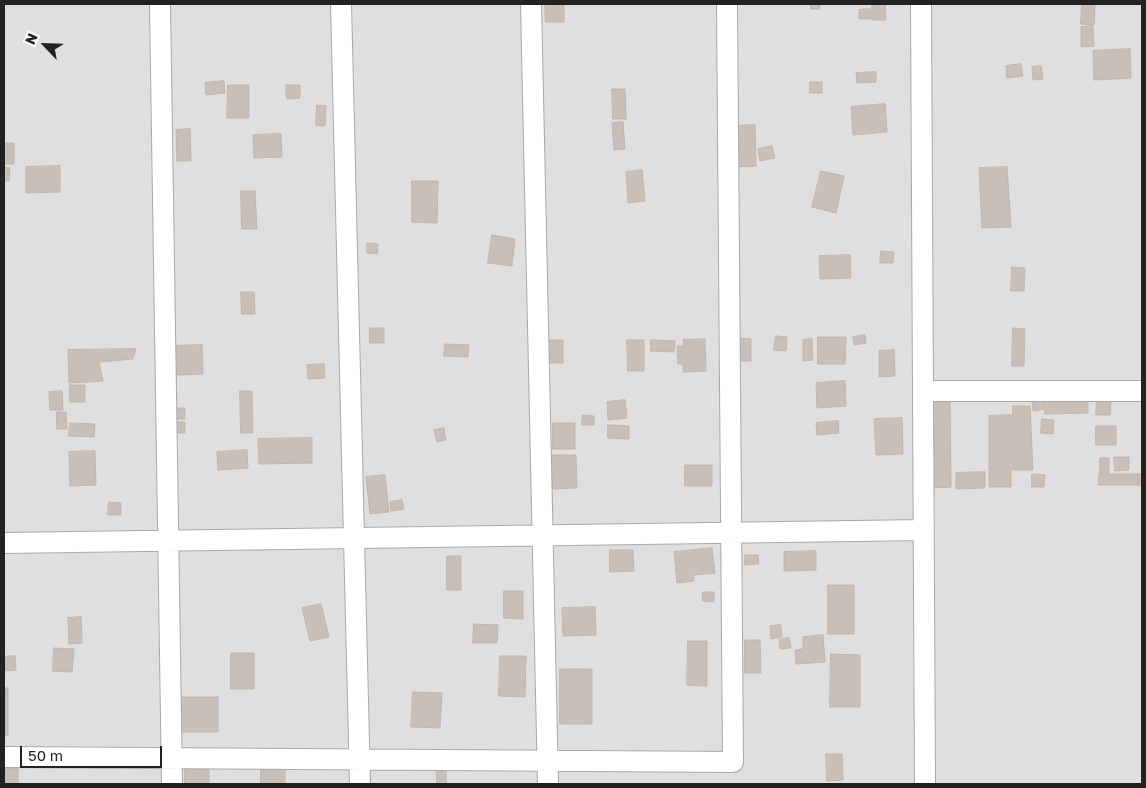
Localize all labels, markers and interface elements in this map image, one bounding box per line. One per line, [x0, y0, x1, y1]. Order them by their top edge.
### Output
north arrow [20, 20, 70, 70]
text: N [21, 30, 41, 47]
scale bar [22, 736, 165, 768]
text: 50 m [28, 746, 63, 764]

